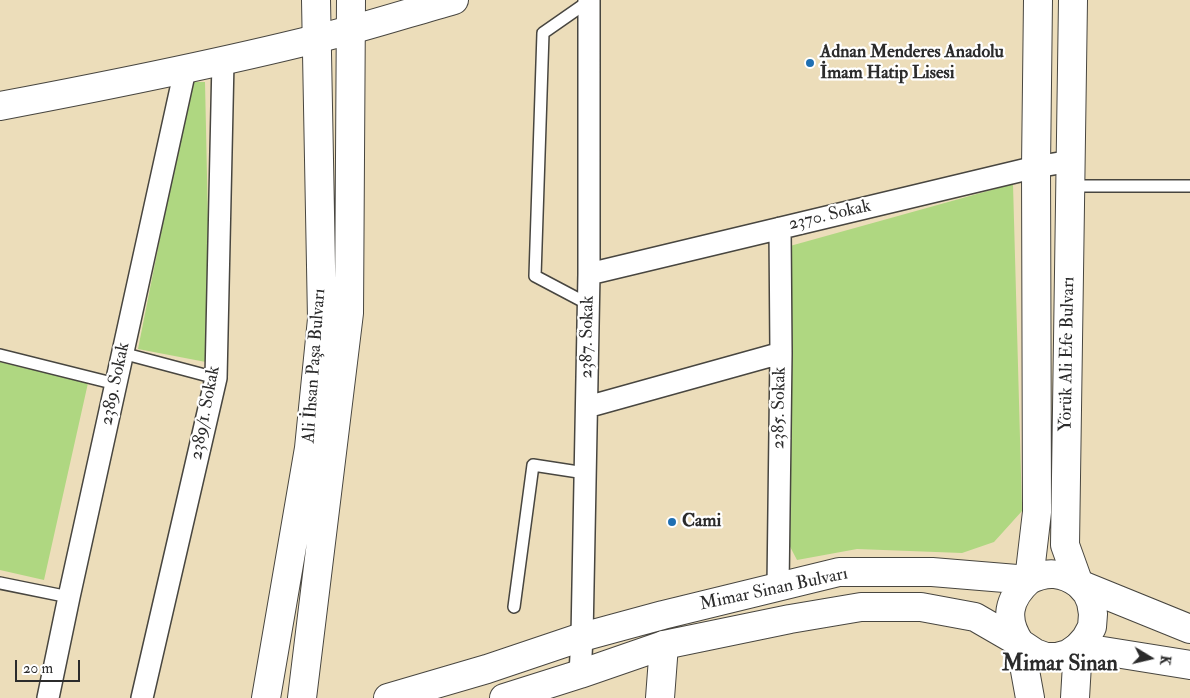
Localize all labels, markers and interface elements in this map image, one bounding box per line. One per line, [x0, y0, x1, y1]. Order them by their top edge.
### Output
place label: Adnan Menderes Anadolu İmam Hatip Lisesi [820, 42, 1004, 84]
marker: Adnan Menderes Anadolu İmam Hatip Lisesi [804, 57, 816, 69]
street label: 2370. Sokak [787, 196, 873, 236]
street label: Yörük Ali Efe Bulvarı [1056, 276, 1080, 432]
street label: Ali İhsan Paşa Bulvarı [299, 288, 331, 444]
street label: 2387. Sokak [576, 295, 600, 379]
street label: 2389. Sokak [97, 341, 135, 427]
street label: 2389/1. Sokak [186, 364, 226, 462]
street label: 2385. Sokak [768, 367, 792, 449]
place label: Cami [682, 511, 721, 533]
marker: Cami [666, 516, 678, 528]
street label: Mimar Sinan Bulvarı [698, 564, 850, 616]
north arrow [1125, 633, 1175, 683]
scale bar [18, 650, 82, 682]
district label: Mimar Sinan [1002, 652, 1118, 678]
text: K [1156, 654, 1174, 667]
text: 20 m [23, 659, 53, 678]

